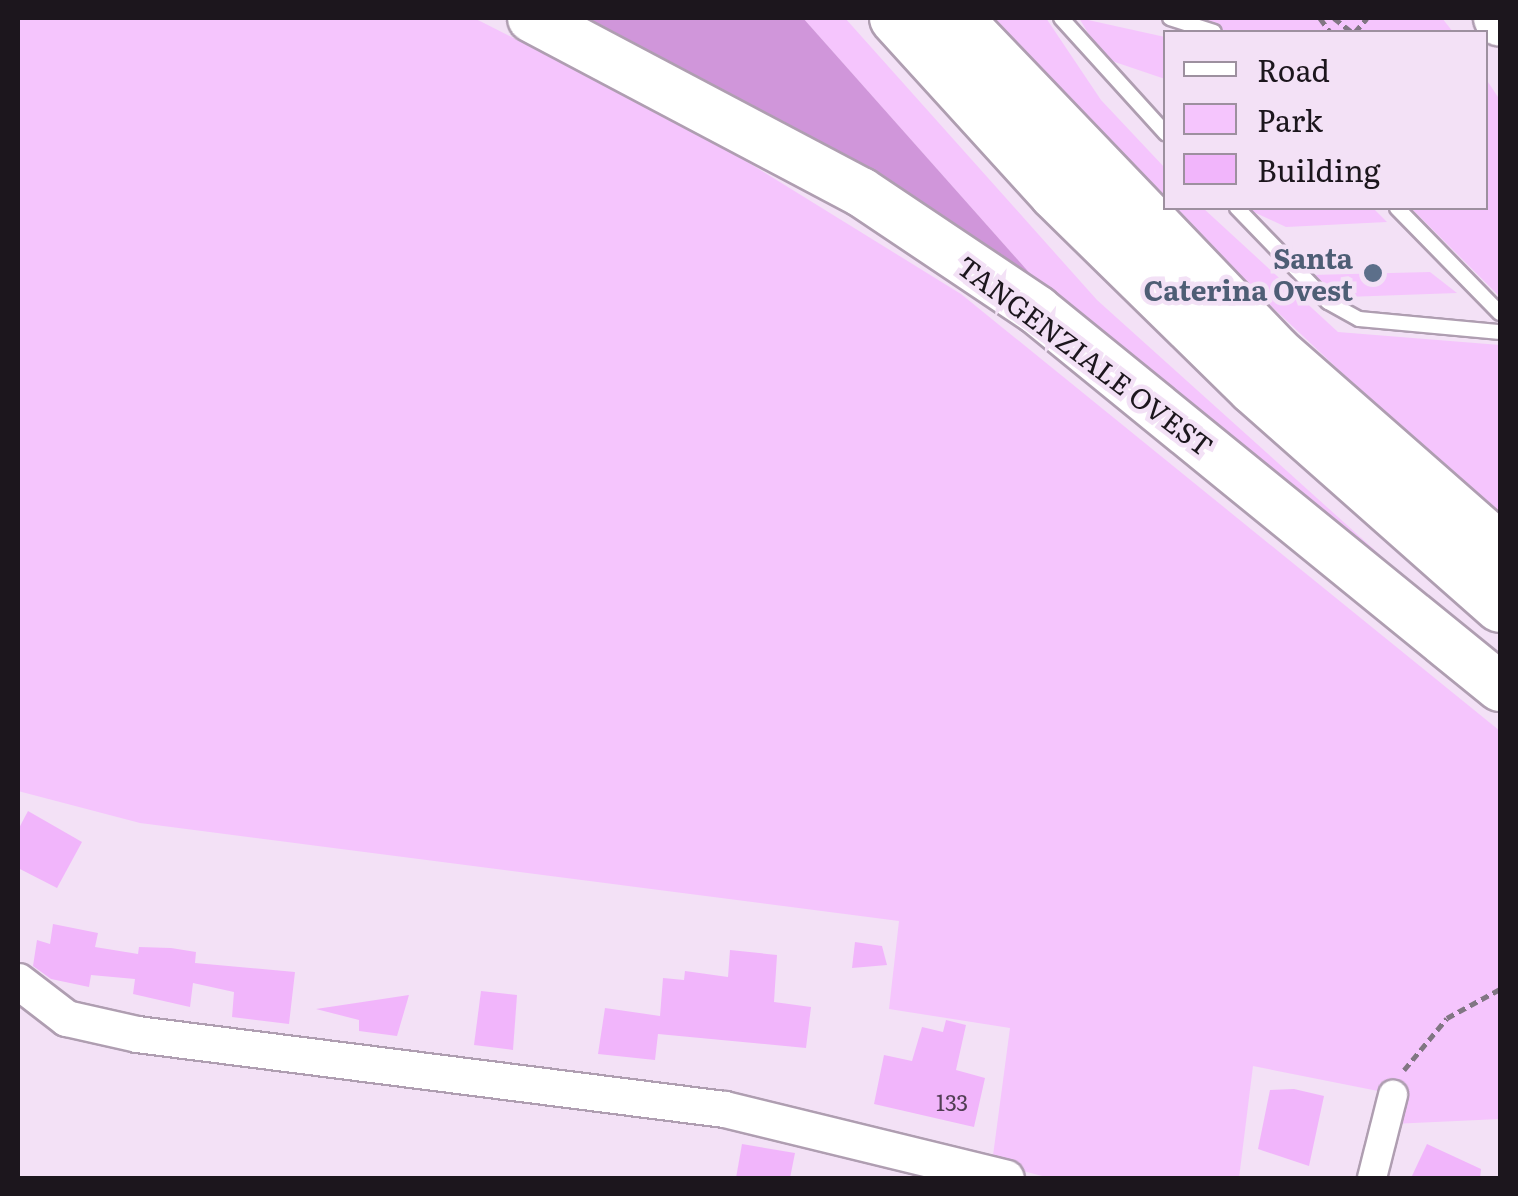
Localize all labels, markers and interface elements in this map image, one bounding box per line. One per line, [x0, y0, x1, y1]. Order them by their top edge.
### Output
legend [1163, 30, 1488, 210]
text: Road [1257, 47, 1330, 91]
text: Park [1257, 97, 1323, 141]
text: Building [1257, 147, 1381, 191]
place label: Santa Caterina Ovest [1144, 240, 1353, 306]
street label: TANGENZIALE OVEST [952, 248, 1220, 462]
marker: Santa Caterina Ovest [1362, 262, 1384, 284]
house number: 133 [936, 1089, 968, 1115]

